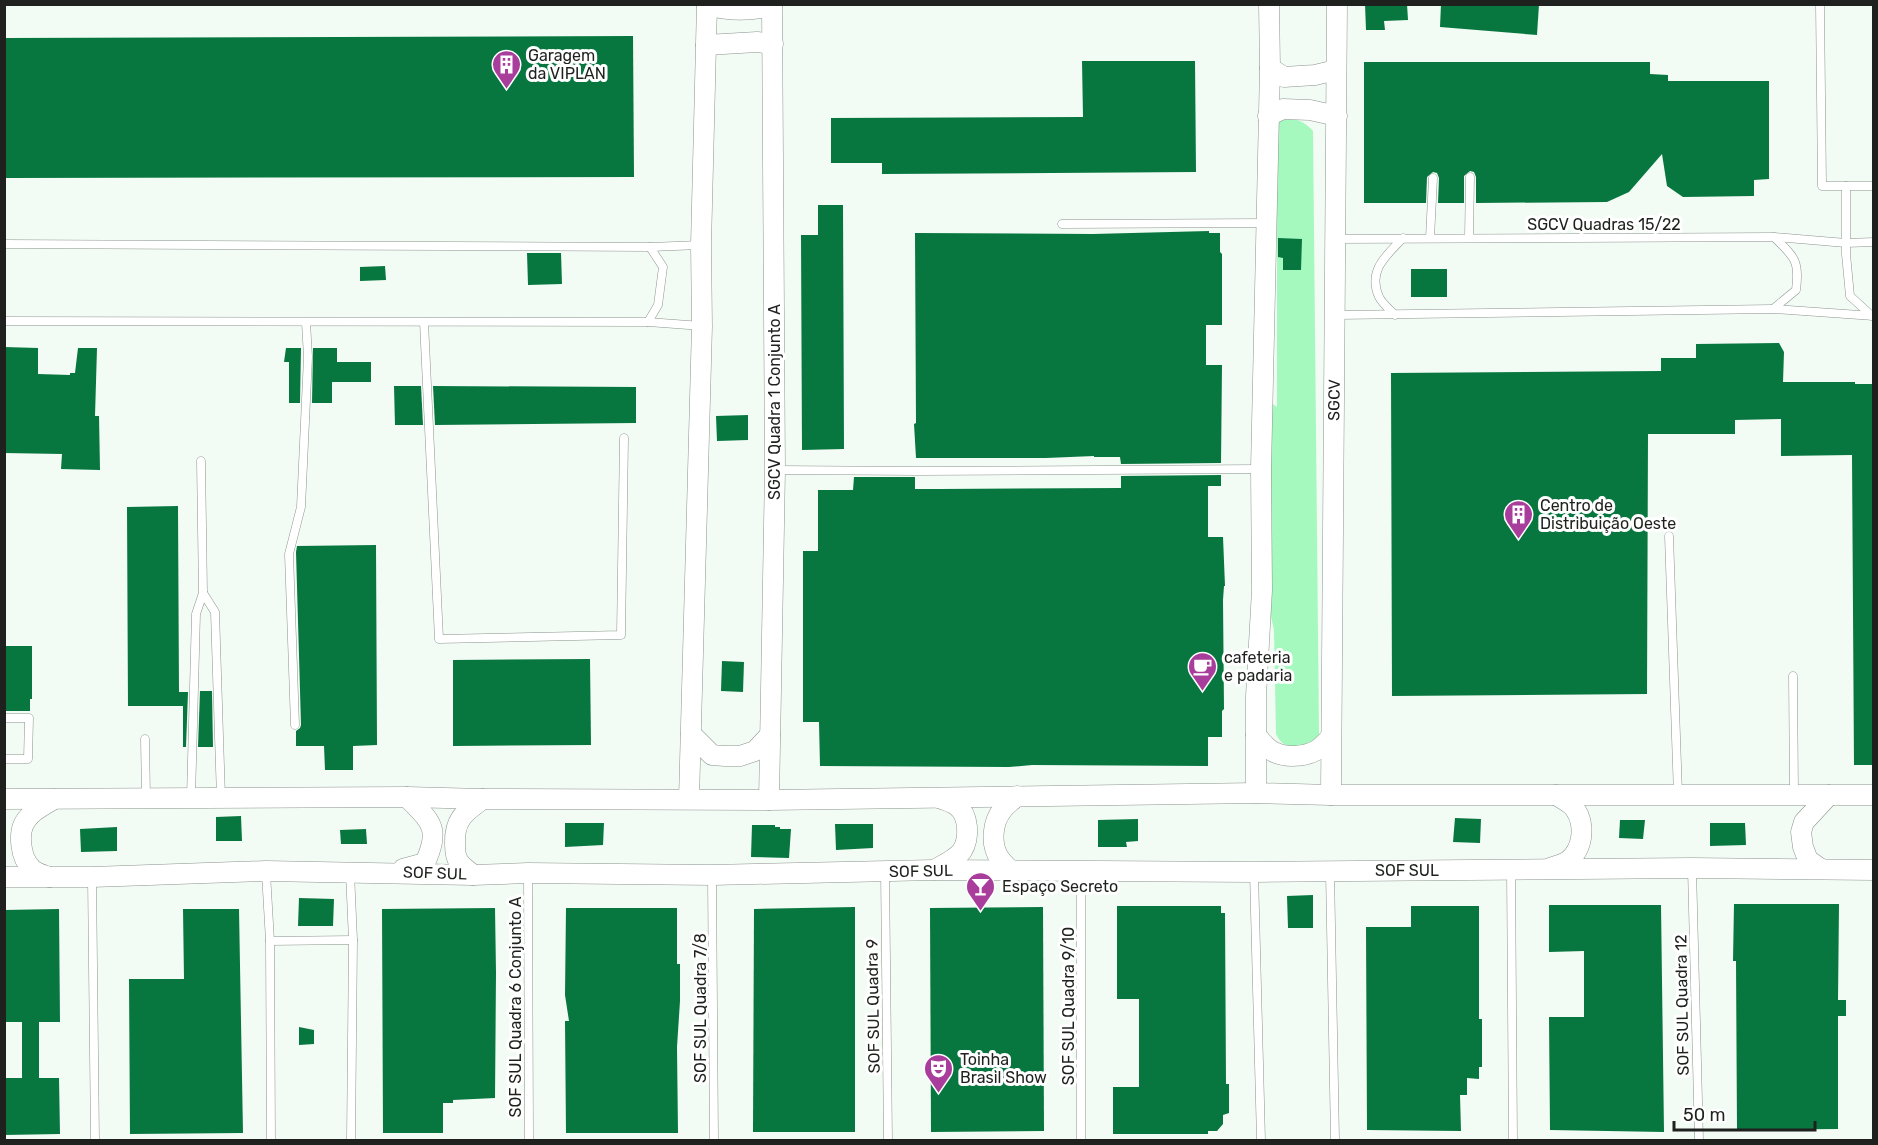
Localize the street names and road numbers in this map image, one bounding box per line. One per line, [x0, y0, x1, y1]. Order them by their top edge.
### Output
street label: SGCV Quadras 15/22 [1527, 215, 1681, 234]
street label: SGCV Quadra 1 Conjunto A [765, 304, 784, 500]
street label: SGCV [1324, 379, 1344, 421]
street label: SOF SUL [889, 861, 953, 881]
street label: SOF SUL [1375, 861, 1439, 880]
street label: SOF SUL [403, 862, 467, 884]
street label: SOF SUL Quadra 6 Conjunto A [506, 896, 525, 1118]
street label: SOF SUL Quadra 9/10 [1059, 927, 1078, 1085]
street label: SOF SUL Quadra 7/8 [691, 933, 710, 1083]
street label: SOF SUL Quadra 12 [1671, 934, 1693, 1076]
street label: SOF SUL Quadra 9 [862, 939, 884, 1073]

